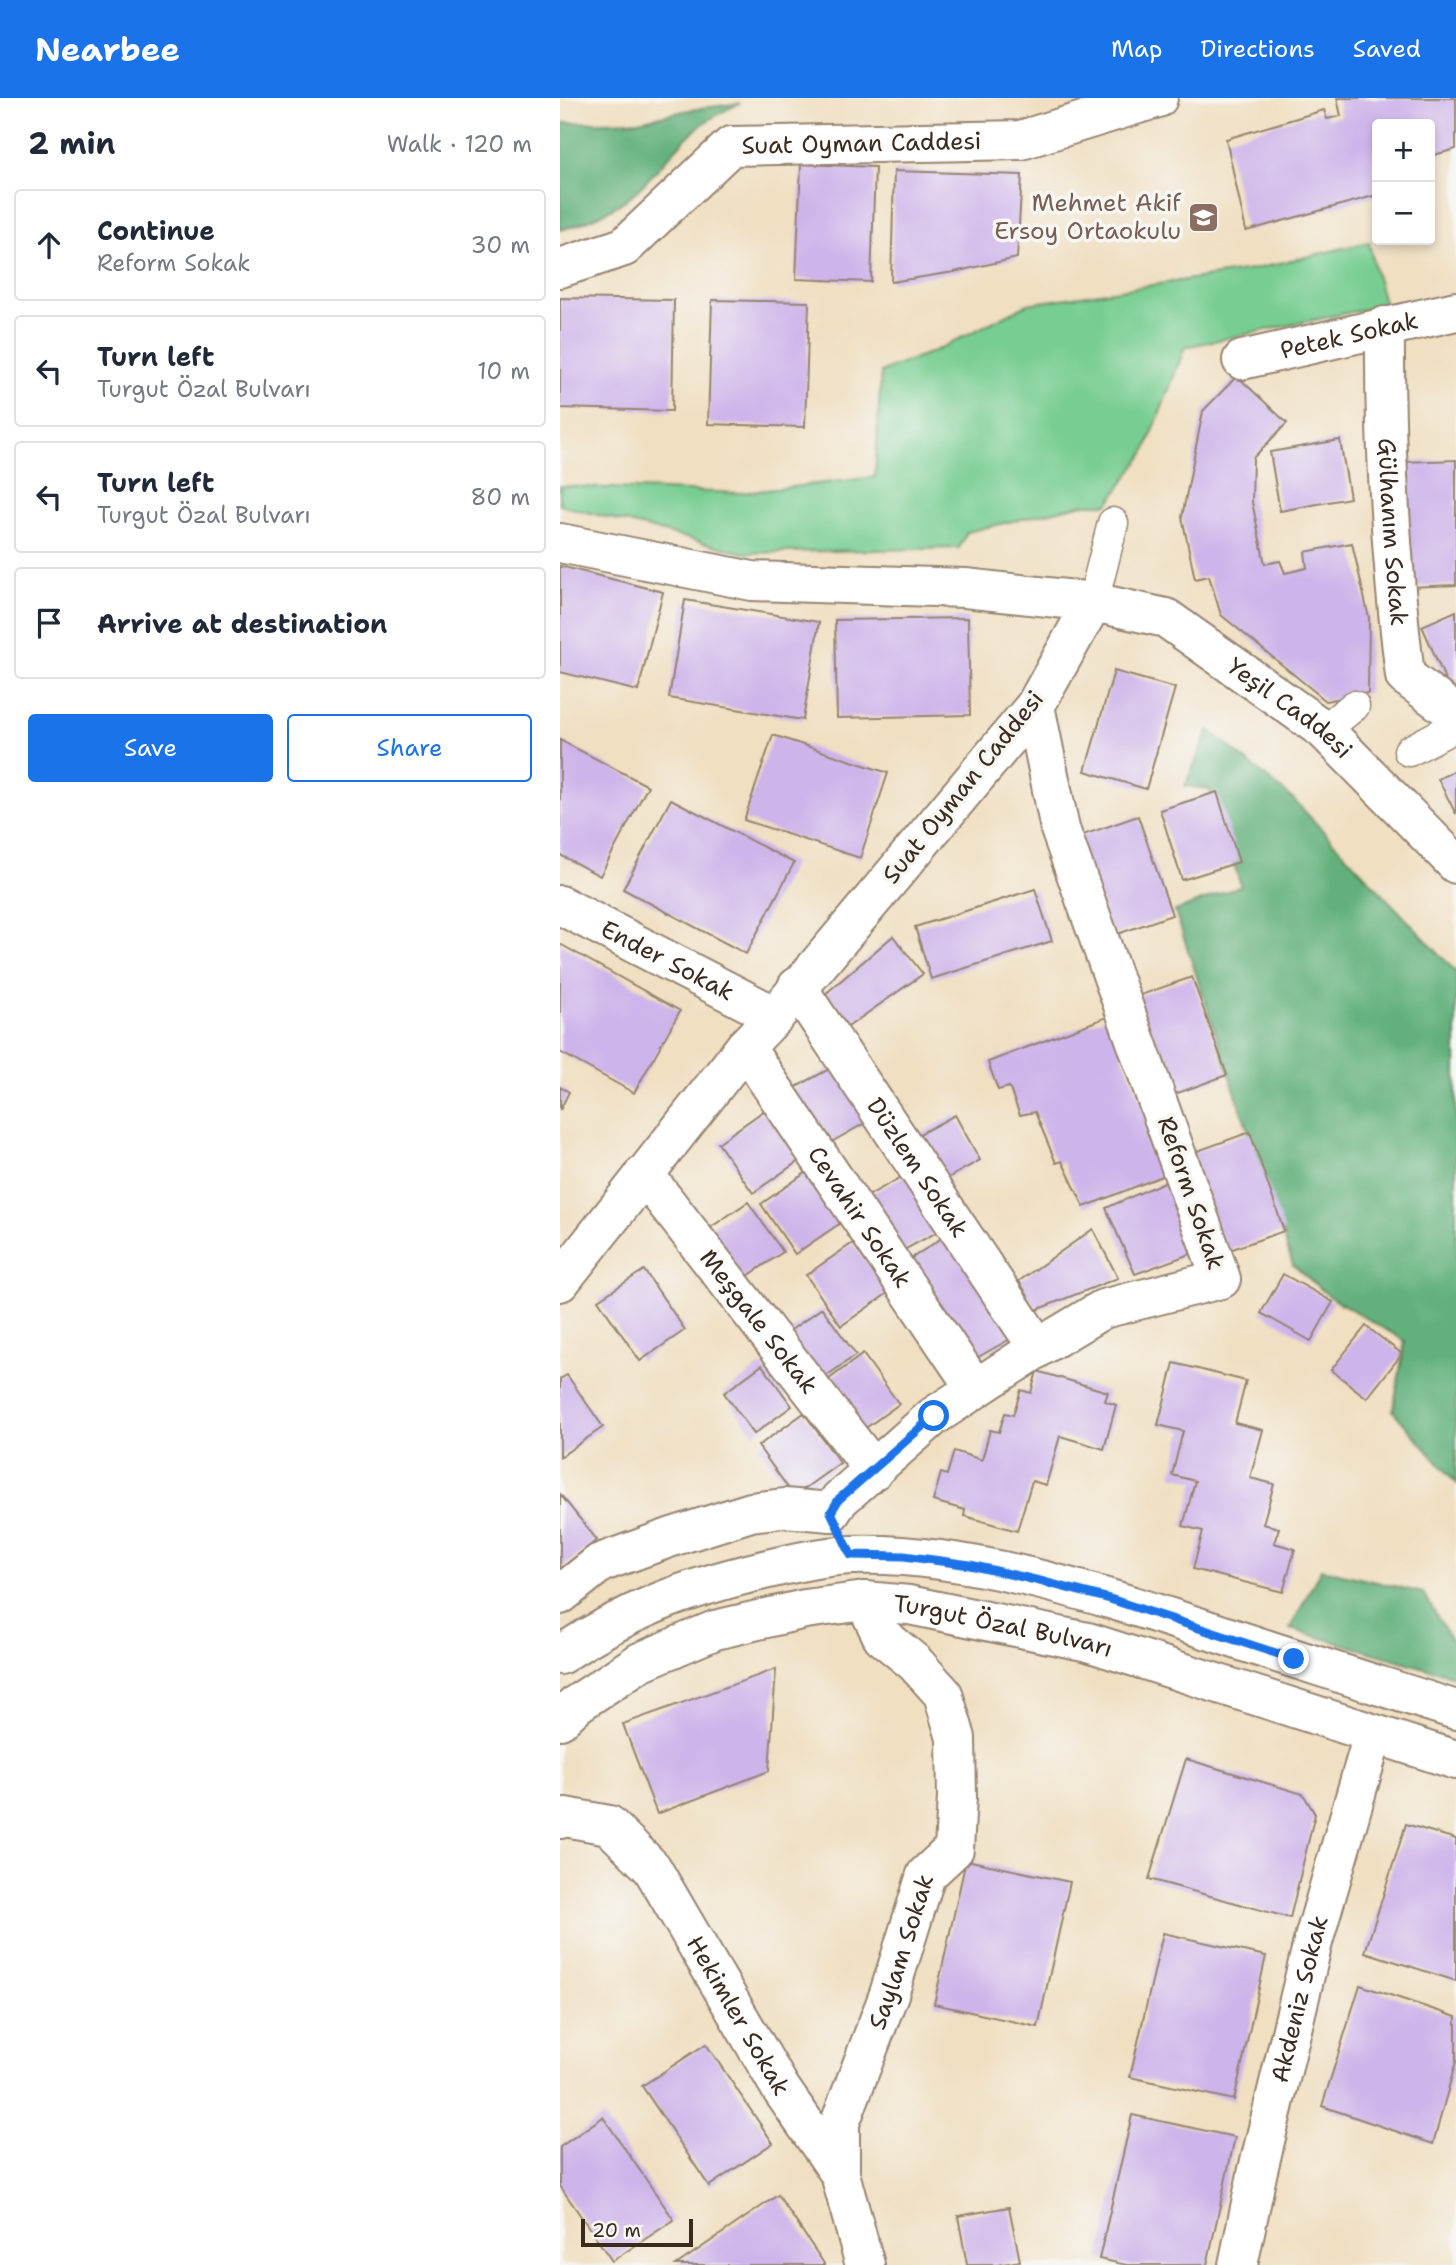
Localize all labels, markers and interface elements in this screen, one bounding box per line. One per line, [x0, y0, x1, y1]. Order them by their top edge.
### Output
text: Nearbee [35, 27, 180, 72]
text: Map [1111, 33, 1162, 65]
text: Directions [1200, 33, 1315, 65]
text: Saved [1353, 33, 1421, 65]
map controls [1372, 119, 1435, 245]
button: + [1372, 119, 1435, 182]
text: 2 min [28, 123, 115, 164]
street label: Suat Oyman Caddesi [741, 125, 982, 162]
text: Walk · 120 m [387, 129, 532, 159]
button: − [1372, 182, 1435, 245]
place label: Mehmet Akif Ersoy Ortaokulu [994, 187, 1182, 247]
school or university icon: Mehmet Akif Ersoy Ortaokulu [1187, 200, 1221, 234]
text: Continue [97, 213, 215, 248]
icon: ahead [30, 226, 68, 264]
text: 30 m [471, 230, 530, 260]
text: Reform Sokak [97, 248, 250, 278]
street label: Petek Sokak [1277, 304, 1421, 367]
text: Turn left [97, 339, 214, 374]
icon: left [30, 352, 68, 390]
text: 10 m [477, 356, 530, 386]
text: Turgut Özal Bulvarı [97, 374, 311, 404]
street label: Gülhanım Sokak [1370, 437, 1415, 627]
text: Turn left [97, 465, 214, 500]
icon: left [30, 478, 68, 516]
text: 80 m [471, 482, 530, 512]
text: Turgut Özal Bulvarı [97, 500, 311, 530]
icon: arrive [30, 604, 68, 642]
text: Arrive at destination [97, 606, 387, 641]
street label: Yeşil Caddesi [1221, 650, 1359, 766]
street label: Suat Oyman Caddesi [875, 684, 1051, 890]
button: Save [28, 714, 273, 782]
button: Share [287, 714, 532, 782]
street label: Ender Sokak [595, 913, 740, 1008]
street label: Düzlem Sokak [859, 1091, 976, 1244]
street label: Reform Sokak [1150, 1112, 1232, 1274]
street label: Cevahir Sokak [800, 1140, 919, 1294]
street label: Meşgale Sokak [692, 1243, 825, 1401]
route start [918, 1400, 949, 1431]
street label: Turgut Özal Bulvarı [892, 1588, 1117, 1665]
route end [1278, 1643, 1309, 1674]
street label: Saylam Sokak [861, 1870, 941, 2034]
street label: Akdeniz Sokak [1264, 1912, 1336, 2086]
street label: Hekimler Sokak [679, 1930, 797, 2101]
scale bar [581, 2216, 693, 2248]
text: 20 m [592, 2218, 641, 2243]

